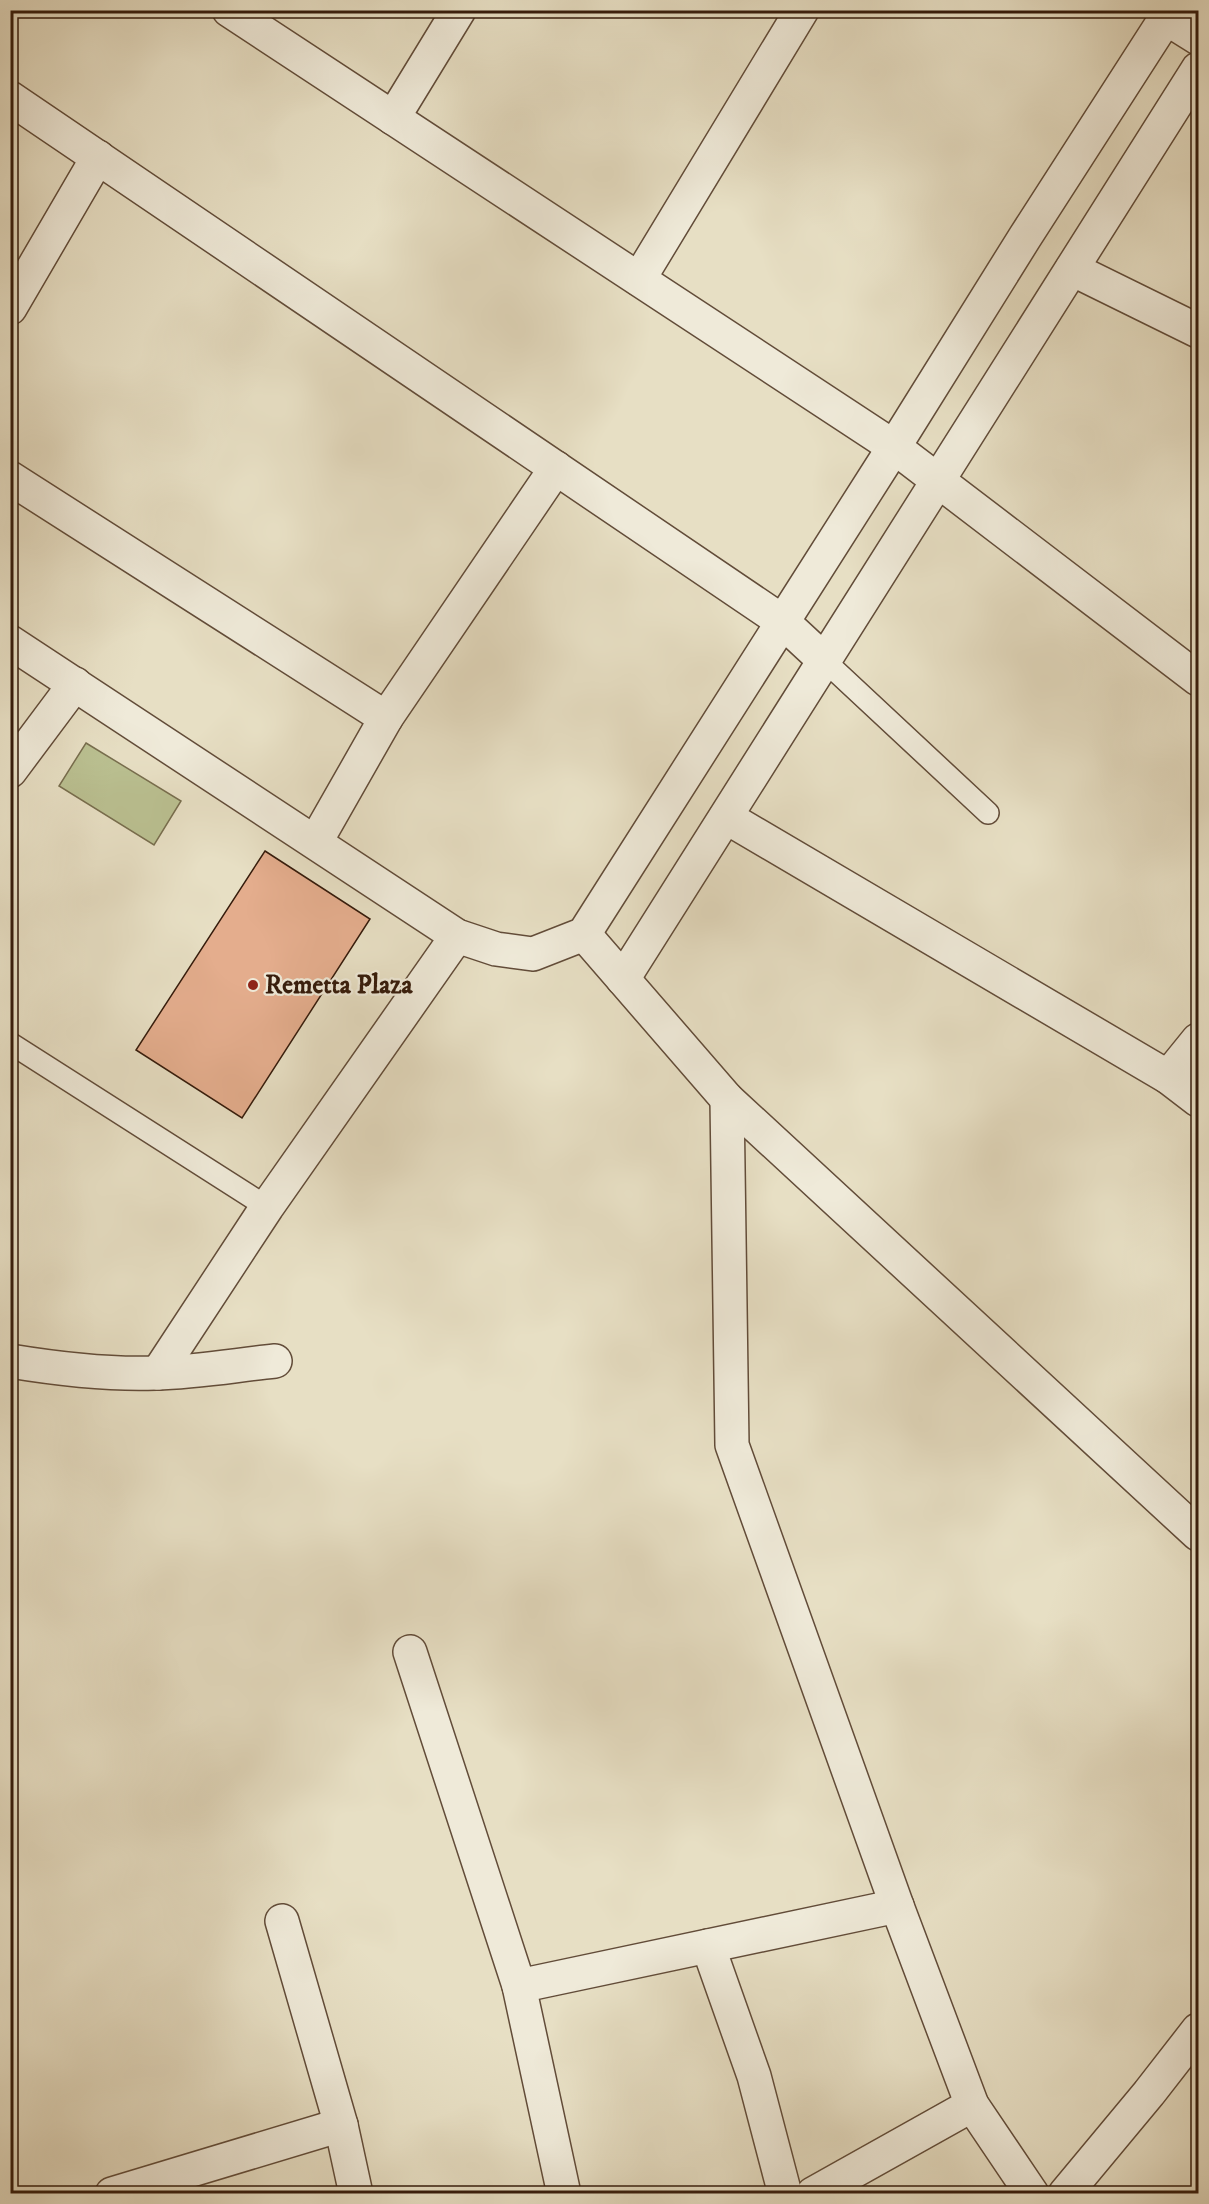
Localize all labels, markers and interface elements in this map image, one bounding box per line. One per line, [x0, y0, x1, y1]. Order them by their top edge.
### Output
place label: Remetta Plaza [265, 969, 414, 1002]
marker: Remetta Plaza [246, 978, 260, 992]

